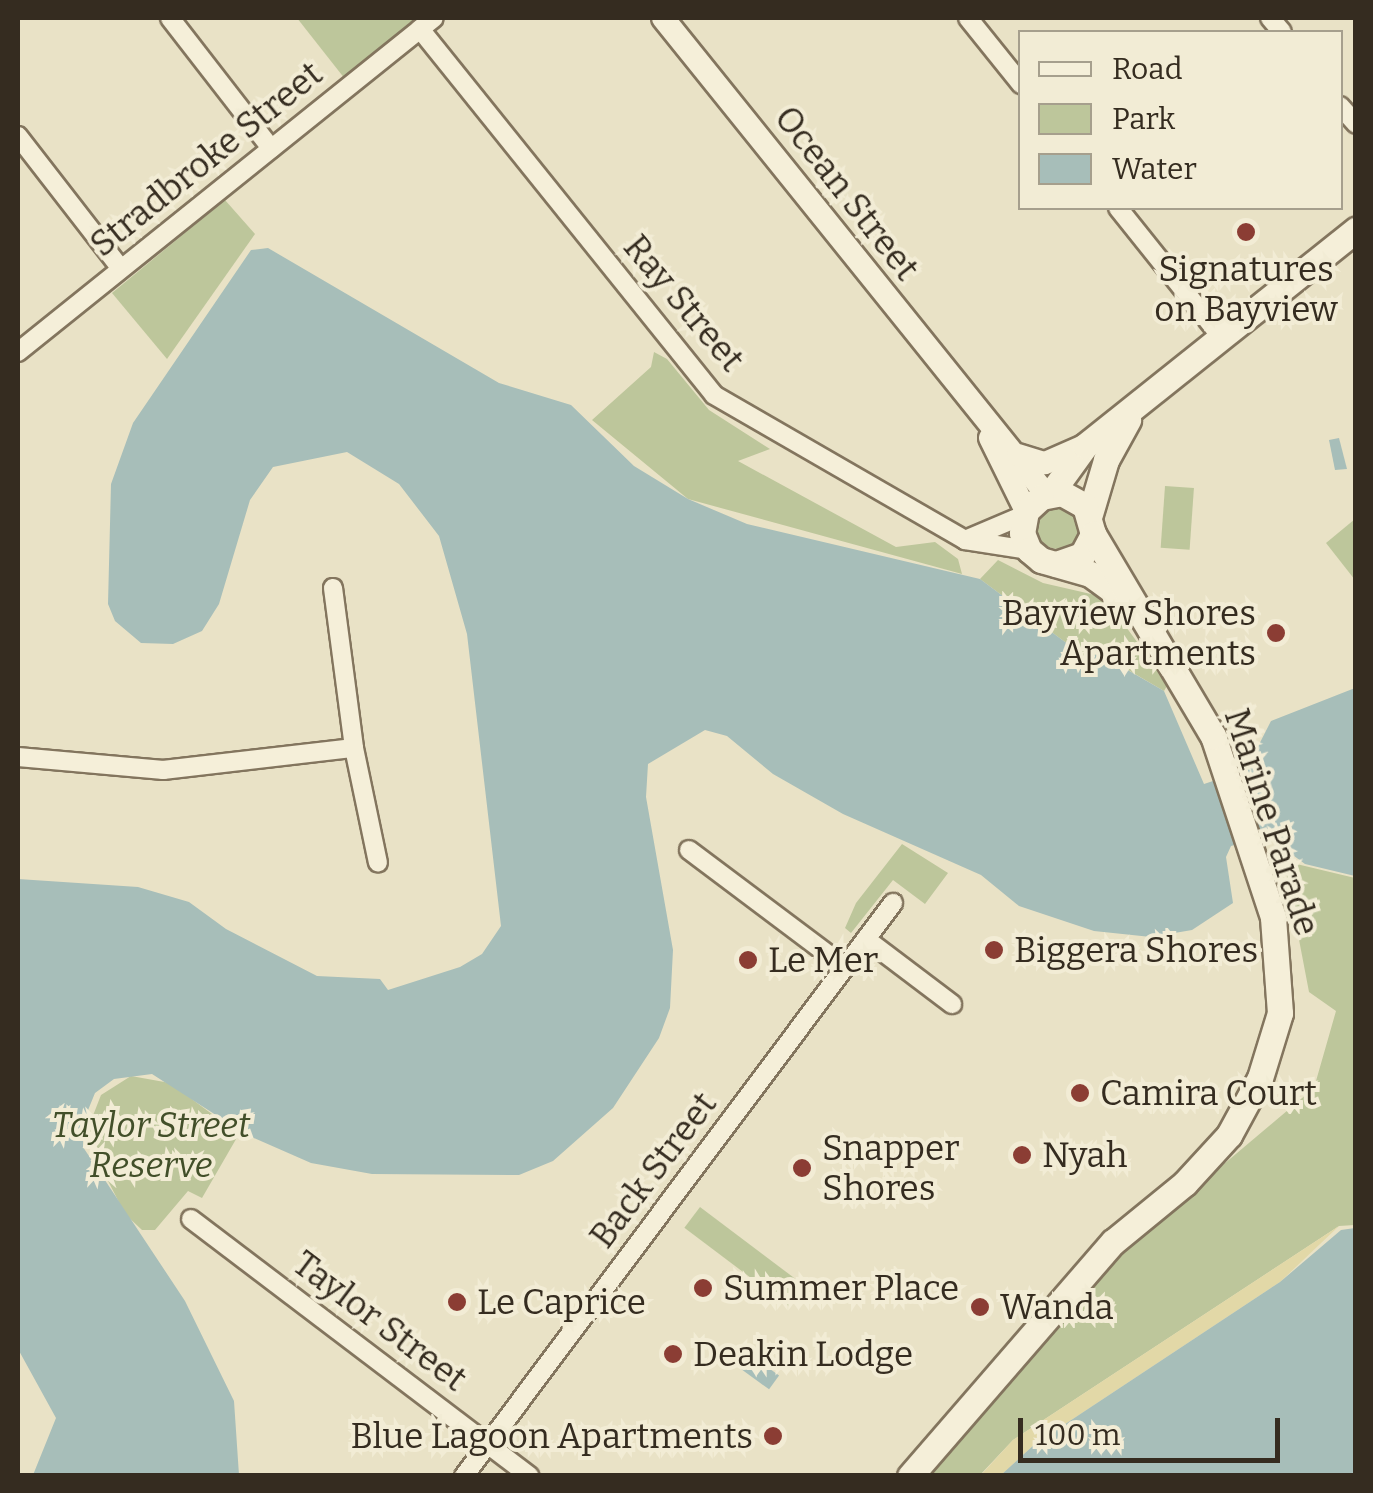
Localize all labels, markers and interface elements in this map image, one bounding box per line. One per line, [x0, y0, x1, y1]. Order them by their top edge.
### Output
legend [1018, 30, 1343, 210]
text: Road [1112, 51, 1183, 87]
street label: Stradbroke Street [82, 53, 330, 265]
street label: Ocean Street [766, 98, 928, 288]
text: Park [1112, 101, 1175, 137]
text: Water [1112, 151, 1197, 187]
marker: Signatures on Bayview [1235, 221, 1257, 243]
street label: Ray Street [615, 226, 753, 380]
place label: Signatures on Bayview [1154, 248, 1338, 330]
place label: Bayview Shores Apartments [1001, 592, 1256, 674]
marker: Bayview Shores Apartments [1265, 622, 1287, 644]
street label: Marine Parade [1216, 703, 1328, 941]
place label: Biggera Shores [1014, 929, 1258, 971]
place label: Le Mer [768, 939, 878, 981]
marker: Biggera Shores [983, 939, 1005, 961]
marker: Le Mer [737, 949, 759, 971]
place label: Camira Court [1100, 1072, 1317, 1114]
marker: Camira Court [1069, 1082, 1091, 1104]
street label: Back Street [581, 1084, 725, 1256]
park label: Taylor Street Reserve [52, 1104, 250, 1186]
place label: Snapper Shores [822, 1127, 960, 1209]
place label: Nyah [1042, 1134, 1127, 1176]
marker: Nyah [1011, 1144, 1033, 1166]
marker: Snapper Shores [791, 1157, 813, 1179]
street label: Taylor Street [285, 1242, 475, 1400]
place label: Summer Place [723, 1267, 959, 1309]
marker: Summer Place [692, 1277, 714, 1299]
place label: Le Caprice [477, 1281, 646, 1323]
place label: Wanda [1000, 1286, 1114, 1328]
marker: Le Caprice [446, 1291, 468, 1313]
marker: Wanda [969, 1296, 991, 1318]
place label: Deakin Lodge [693, 1333, 913, 1375]
marker: Deakin Lodge [662, 1343, 684, 1365]
scale bar [1023, 1398, 1286, 1460]
place label: Blue Lagoon Apartments [350, 1415, 753, 1457]
text: 100 m [1035, 1417, 1120, 1453]
marker: Blue Lagoon Apartments [762, 1425, 784, 1447]

